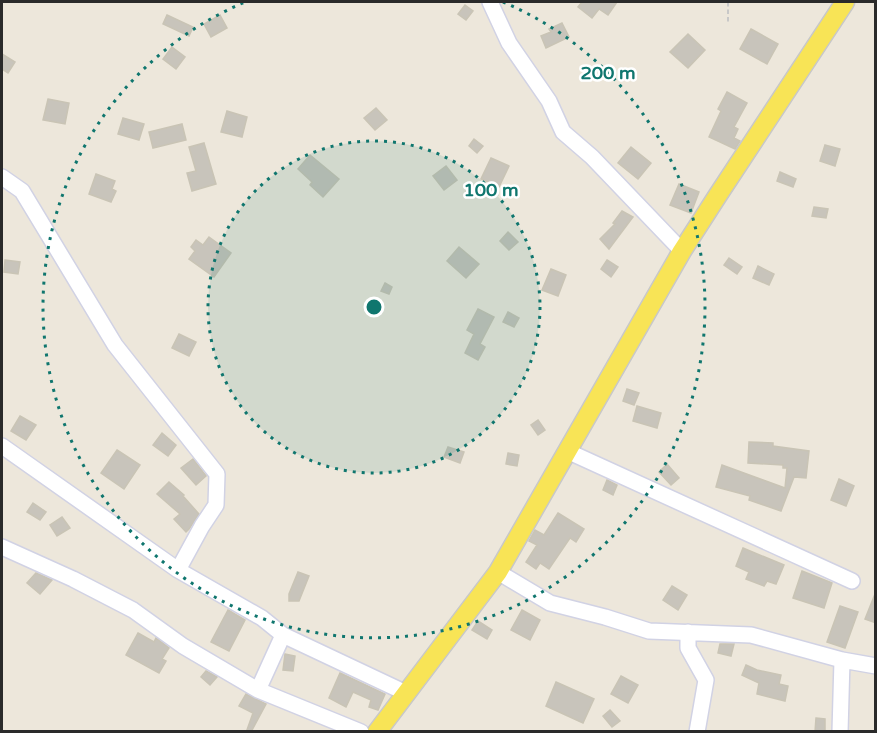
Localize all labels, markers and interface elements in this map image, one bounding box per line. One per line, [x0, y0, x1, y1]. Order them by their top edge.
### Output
text: 200 m [580, 62, 636, 84]
text: 100 m [463, 179, 519, 201]
centre of rings [364, 297, 384, 317]

